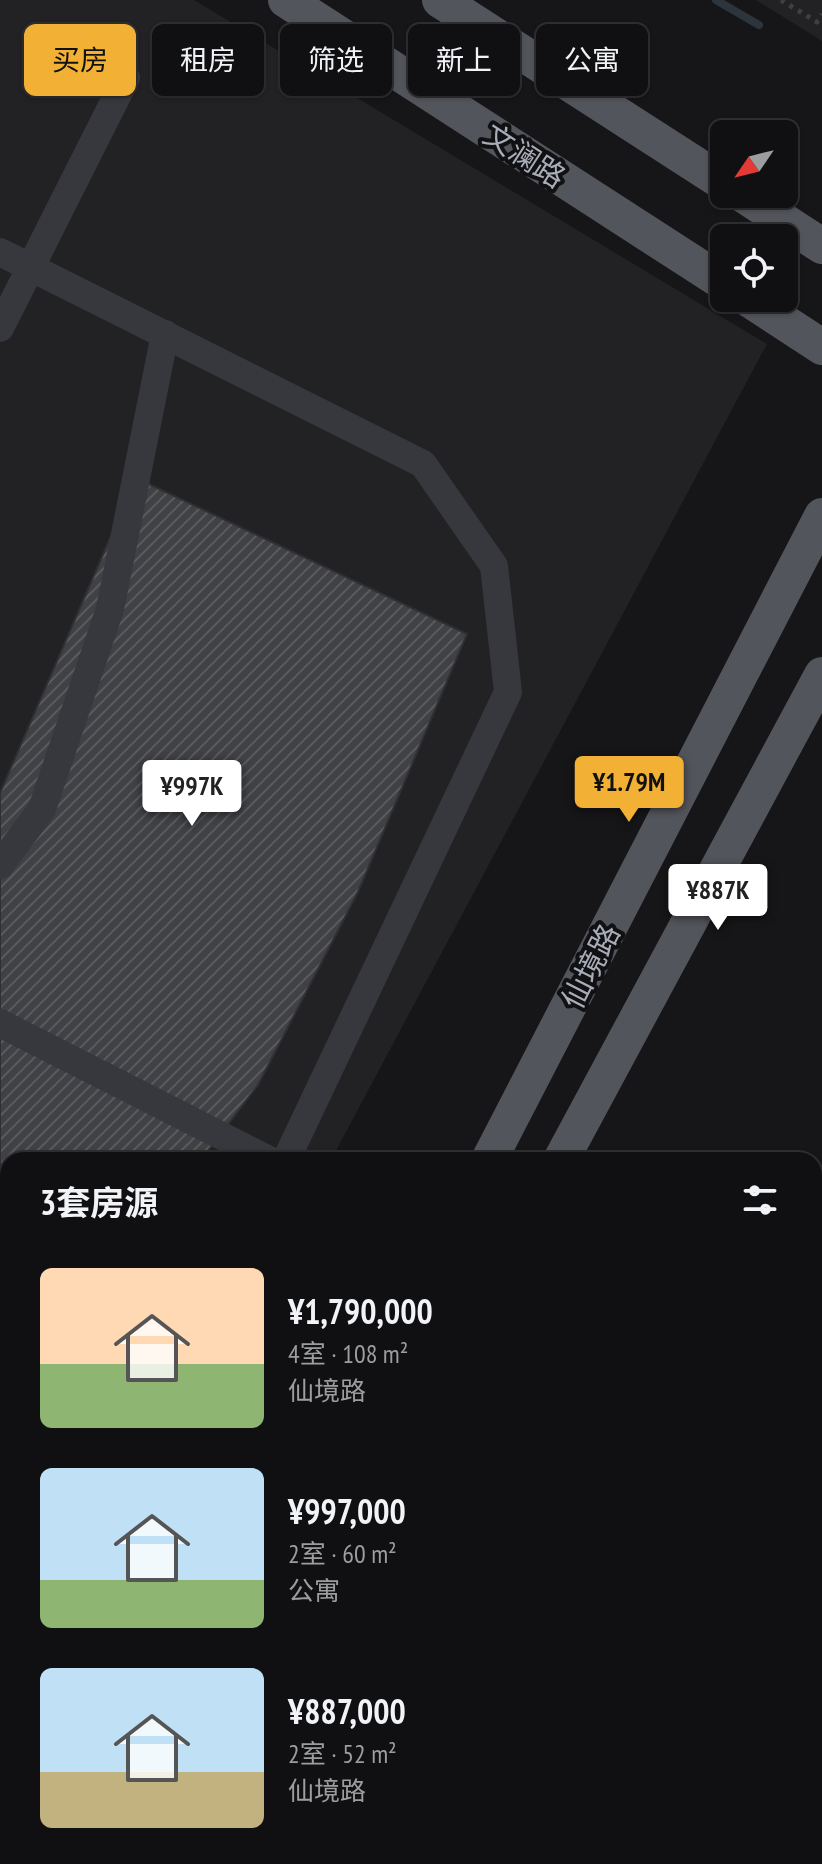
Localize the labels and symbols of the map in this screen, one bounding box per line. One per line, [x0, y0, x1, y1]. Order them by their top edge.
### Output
street label: 文澜路 [477, 114, 573, 196]
north arrow [710, 120, 798, 208]
pin: ¥1.79M [564, 756, 694, 824]
pin: ¥997K [136, 760, 248, 828]
pin: ¥887K [662, 864, 774, 932]
street label: 仙境路 [552, 917, 628, 1015]

